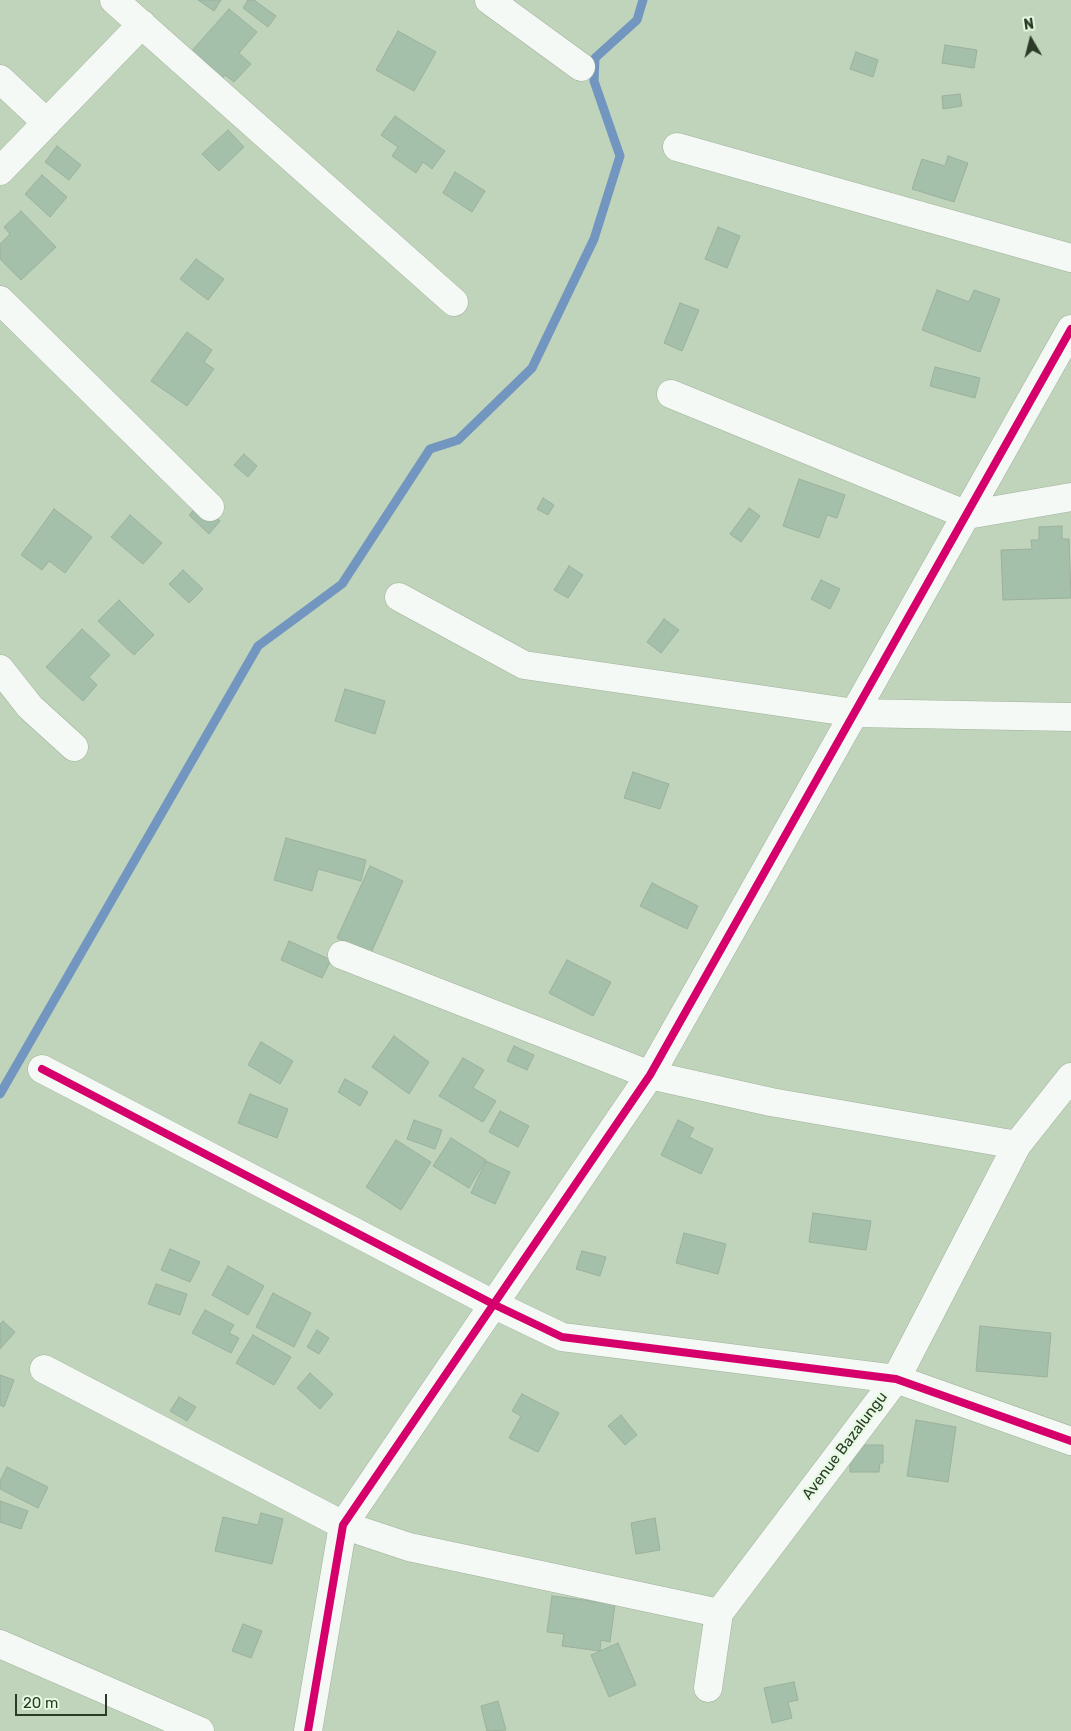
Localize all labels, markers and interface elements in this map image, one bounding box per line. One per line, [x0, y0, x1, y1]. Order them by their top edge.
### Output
north arrow [1006, 15, 1056, 65]
text: N [1023, 16, 1035, 34]
street label: Avenue Bazalungu [799, 1389, 891, 1503]
scale bar [18, 1684, 110, 1716]
text: 20 m [23, 1694, 58, 1712]

